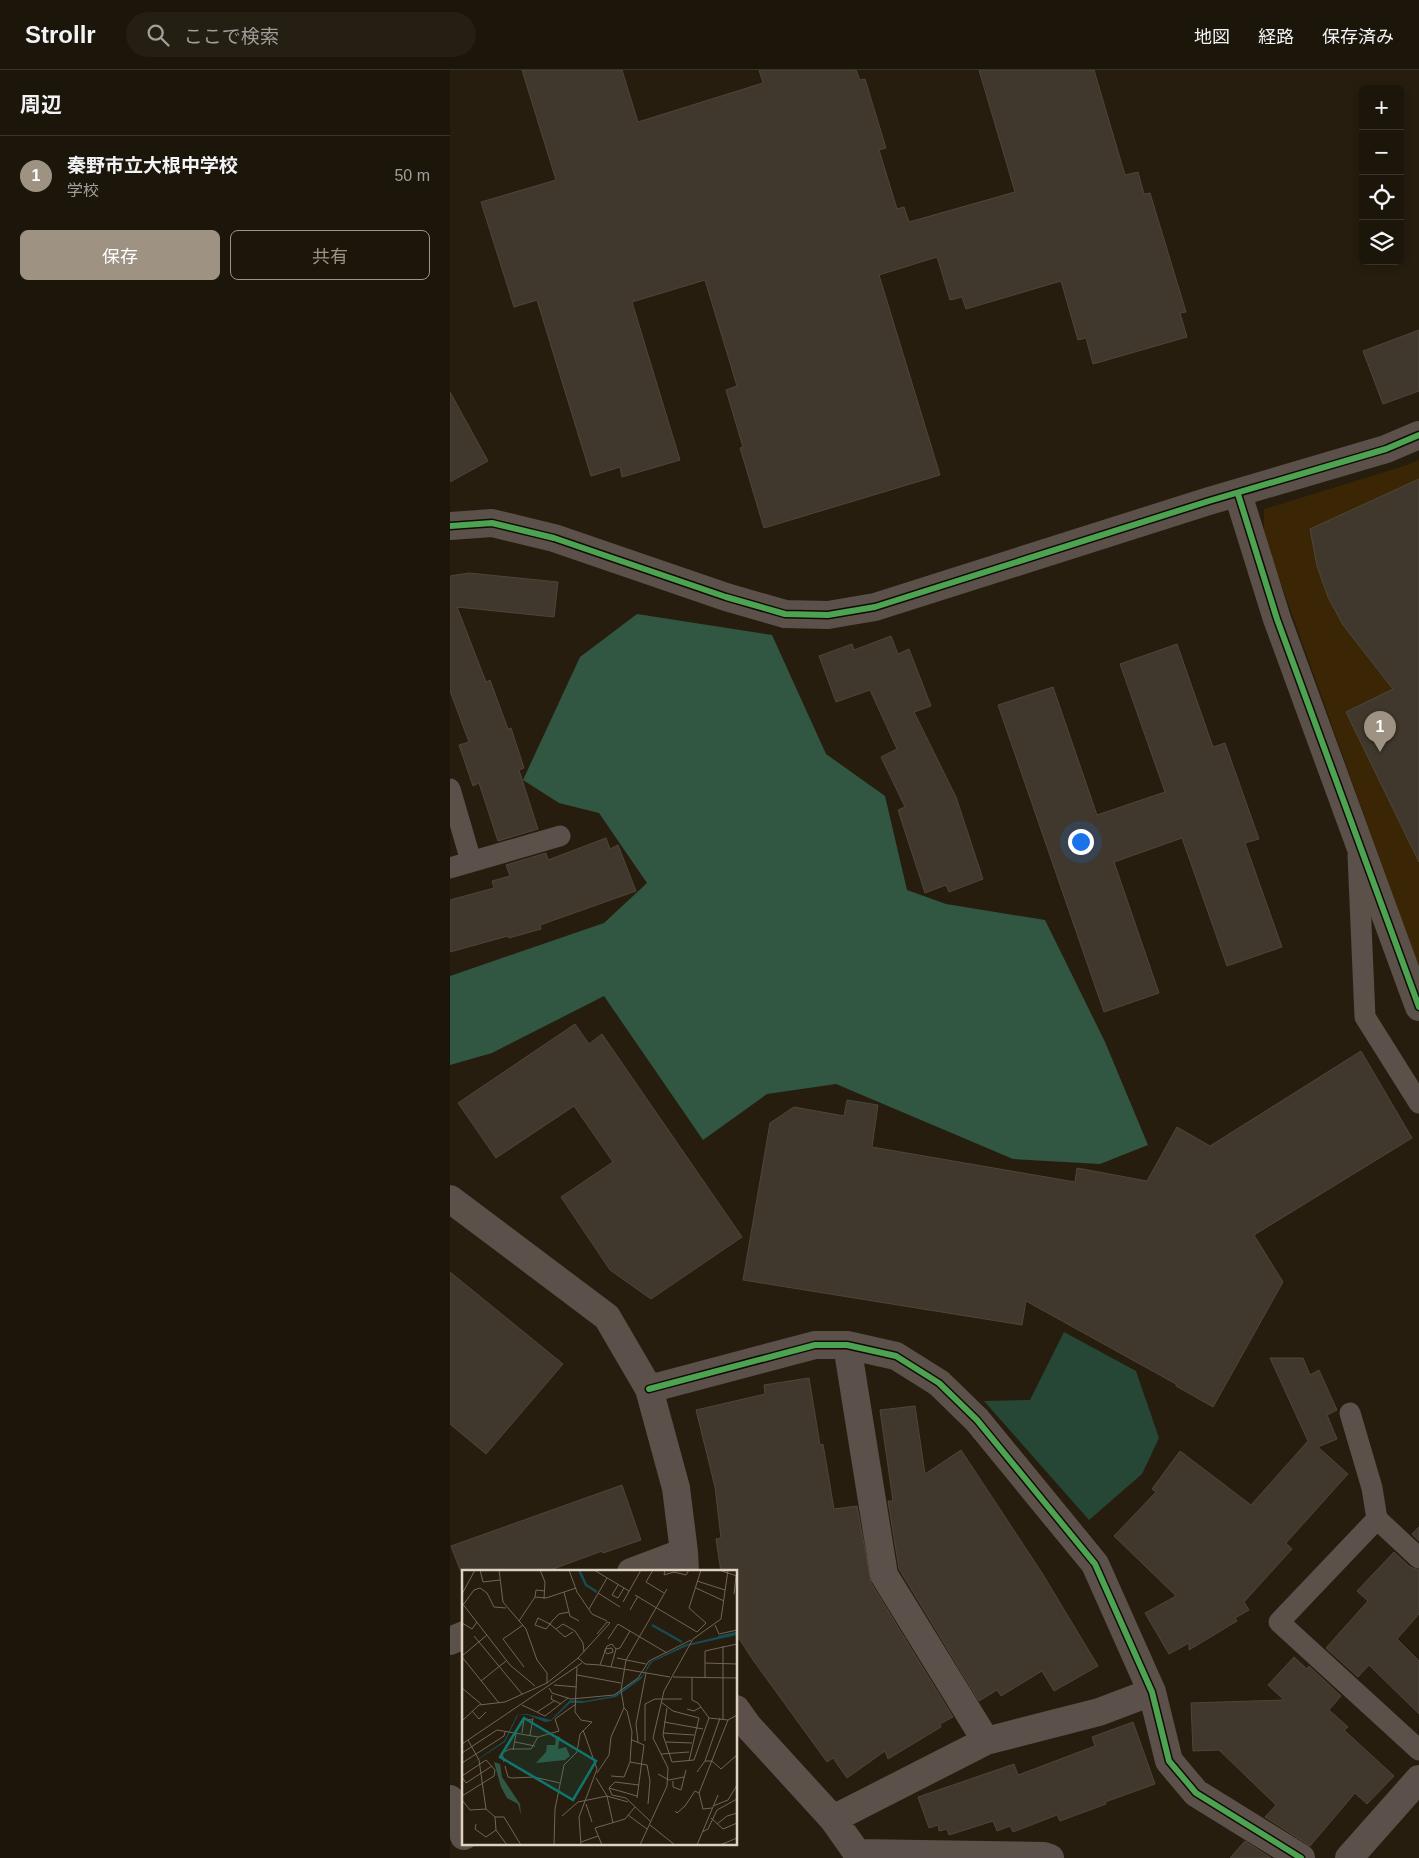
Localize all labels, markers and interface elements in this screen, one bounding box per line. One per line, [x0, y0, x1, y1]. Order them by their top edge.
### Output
search box [126, 12, 476, 57]
text: Strollr [25, 21, 96, 48]
icon: search [144, 21, 172, 49]
text: ここで検索 [184, 26, 279, 47]
text: 地図 [1194, 27, 1230, 47]
text: 経路 [1258, 27, 1294, 47]
text: 保存済み [1322, 27, 1394, 47]
map controls [1359, 85, 1404, 265]
button: + [1359, 85, 1404, 130]
text: 周辺 [20, 93, 62, 116]
button: − [1359, 130, 1404, 175]
text: 秦野市立大根中学校 [67, 155, 238, 176]
text: 1 [32, 167, 40, 184]
text: 50 m [394, 167, 430, 184]
button: locate [1359, 175, 1404, 220]
text: 学校 [67, 182, 99, 199]
button: layers [1359, 220, 1404, 265]
button: 保存 [20, 230, 220, 280]
button: 共有 [230, 230, 430, 280]
pin: 1 [1364, 711, 1396, 752]
your location [1068, 829, 1094, 855]
inset map [462, 1570, 738, 1846]

